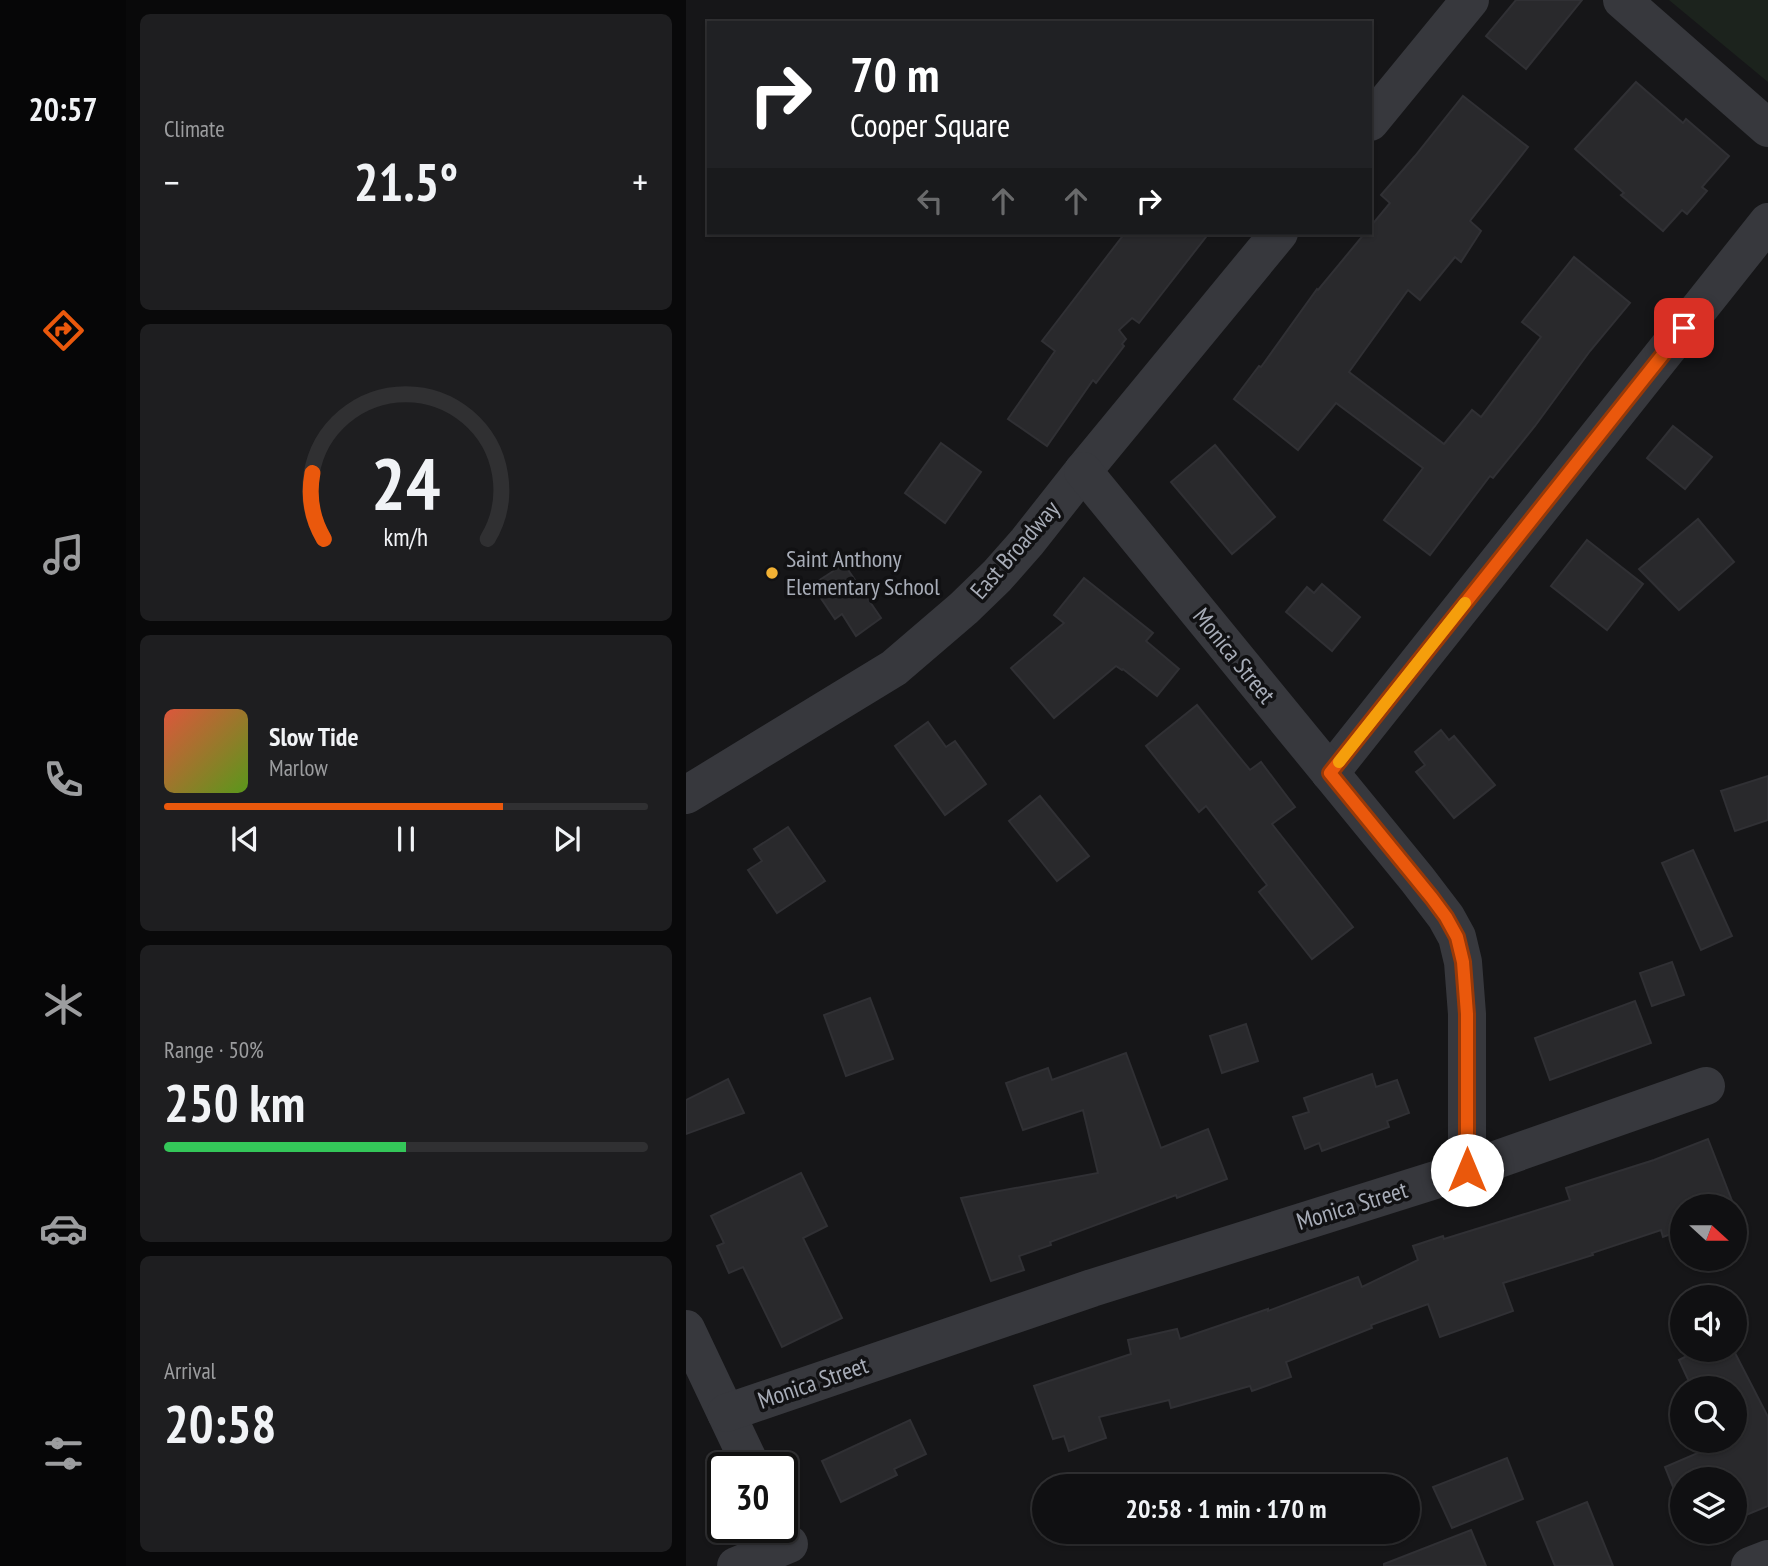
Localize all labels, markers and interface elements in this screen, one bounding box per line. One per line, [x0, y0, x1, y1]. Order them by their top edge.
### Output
text: 70 m [850, 42, 939, 106]
icon: right [735, 49, 826, 140]
text: 20:57 [28, 88, 98, 130]
text: Cooper Square [850, 104, 1010, 146]
text: Climate [164, 114, 225, 143]
text: 21.5° [354, 148, 458, 215]
text: − [164, 157, 180, 206]
text: + [632, 157, 648, 206]
icon: left [911, 182, 949, 220]
icon: ahead [984, 182, 1022, 220]
icon: ahead [1057, 182, 1095, 220]
icon: right [1130, 182, 1168, 220]
pin [1654, 298, 1714, 358]
icon: directions [39, 306, 88, 355]
icon: arrive [1665, 309, 1703, 347]
text: 24 [371, 435, 441, 529]
street label: East Broadway [963, 494, 1066, 605]
text: km/h [384, 520, 428, 552]
icon: music [39, 530, 88, 579]
place label: Saint Anthony Elementary School [786, 543, 940, 602]
marker: Saint Anthony Elementary School [764, 565, 780, 581]
street label: Monica Street [1186, 602, 1283, 710]
text: Slow Tide [269, 720, 359, 753]
text: Marlow [269, 753, 328, 782]
icon: phone [39, 755, 88, 804]
icon: previous [226, 820, 264, 858]
icon: pause [387, 820, 425, 858]
icon: next [548, 820, 586, 858]
icon: climate [39, 980, 88, 1029]
text: Range · 50% [164, 1035, 264, 1064]
text: 250 km [164, 1069, 305, 1136]
position arrow [1430, 1133, 1504, 1207]
street label: Monica Street [1293, 1174, 1411, 1237]
north arrow [1670, 1194, 1746, 1270]
map controls [1670, 1194, 1747, 1544]
icon: car [39, 1204, 88, 1253]
button: sound [1670, 1285, 1747, 1362]
street label: Monica Street [754, 1349, 872, 1416]
text: Arrival [164, 1356, 216, 1385]
button: search [1670, 1376, 1747, 1453]
text: 20:58 [164, 1390, 276, 1457]
icon: filters [39, 1429, 88, 1478]
speed limit sign: 30 [707, 1452, 798, 1543]
button: layers [1670, 1467, 1747, 1544]
text: 20:58 · 1 min · 170 m [1126, 1492, 1326, 1525]

